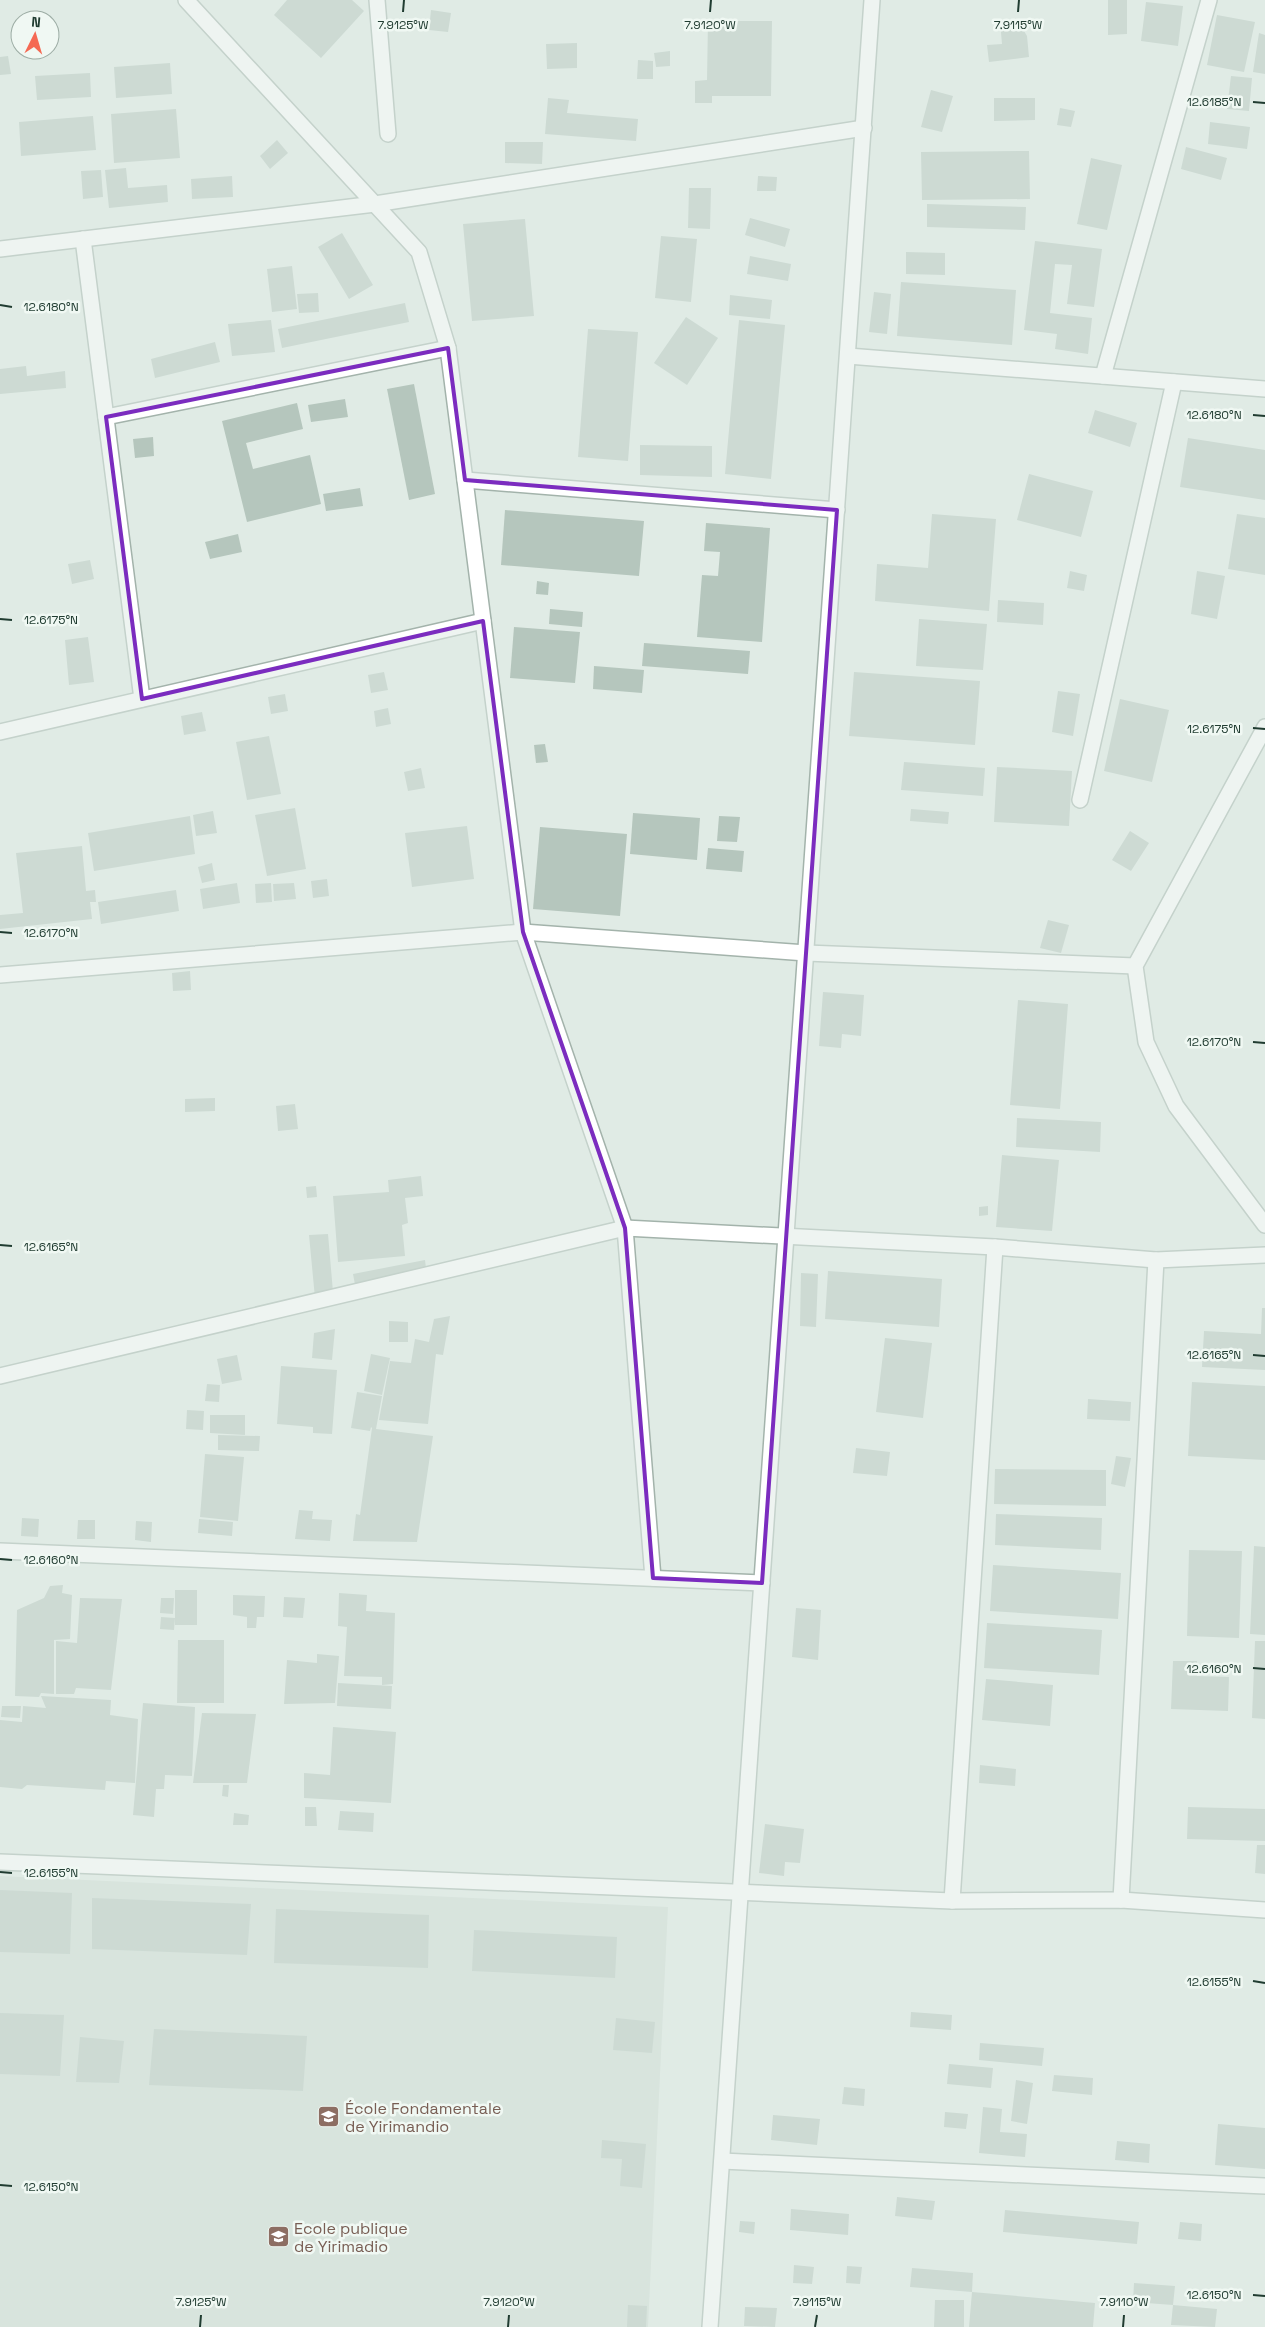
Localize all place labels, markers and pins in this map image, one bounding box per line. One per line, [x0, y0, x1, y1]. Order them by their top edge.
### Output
place label: École Fondamentale de Yirimandio [345, 2098, 501, 2137]
school or university icon: École Fondamentale de Yirimandio [317, 2105, 341, 2129]
place label: Ecole publique de Yirimadio [294, 2218, 408, 2257]
school or university icon: Ecole publique de Yirimadio [266, 2225, 290, 2249]

